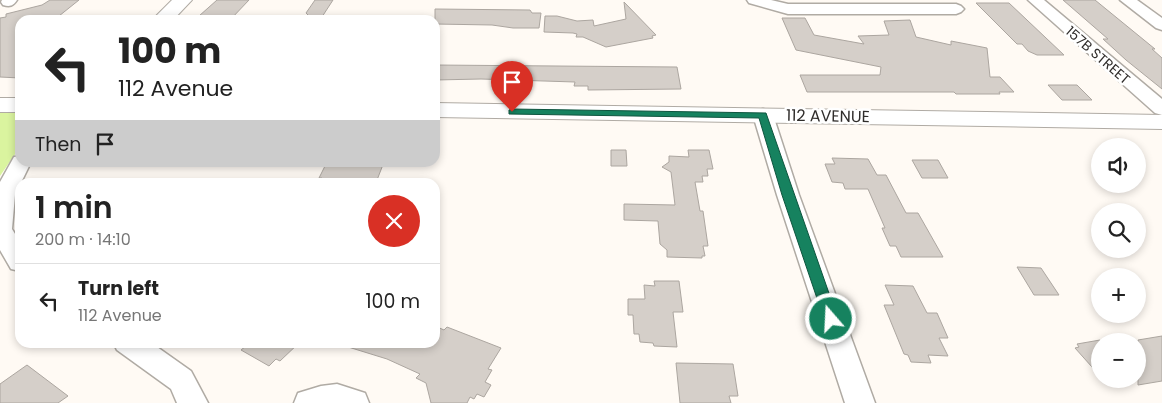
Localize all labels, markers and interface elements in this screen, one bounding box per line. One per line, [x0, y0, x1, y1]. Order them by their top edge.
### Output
street label: 157B STREET [1061, 21, 1135, 89]
text: 100 m [118, 26, 221, 75]
icon: left [35, 35, 100, 100]
pin [491, 61, 533, 112]
icon: arrive [498, 68, 526, 96]
text: 112 Avenue [118, 73, 233, 104]
street label: 112 AVENUE [786, 104, 870, 128]
icon: arrive [91, 130, 119, 158]
text: Then [35, 131, 81, 158]
map controls [1091, 138, 1146, 388]
button: sound [1091, 138, 1146, 193]
text: 1 min [35, 186, 113, 229]
button: close [368, 195, 420, 247]
button: search [1091, 203, 1146, 258]
text: 200 m · 14:10 [35, 228, 131, 251]
button: + [1091, 268, 1146, 323]
text: Turn left [78, 275, 159, 302]
icon: left [35, 287, 63, 315]
text: 100 m [365, 288, 420, 315]
position arrow [804, 292, 856, 344]
text: 112 Avenue [78, 304, 162, 327]
button: − [1091, 333, 1146, 388]

